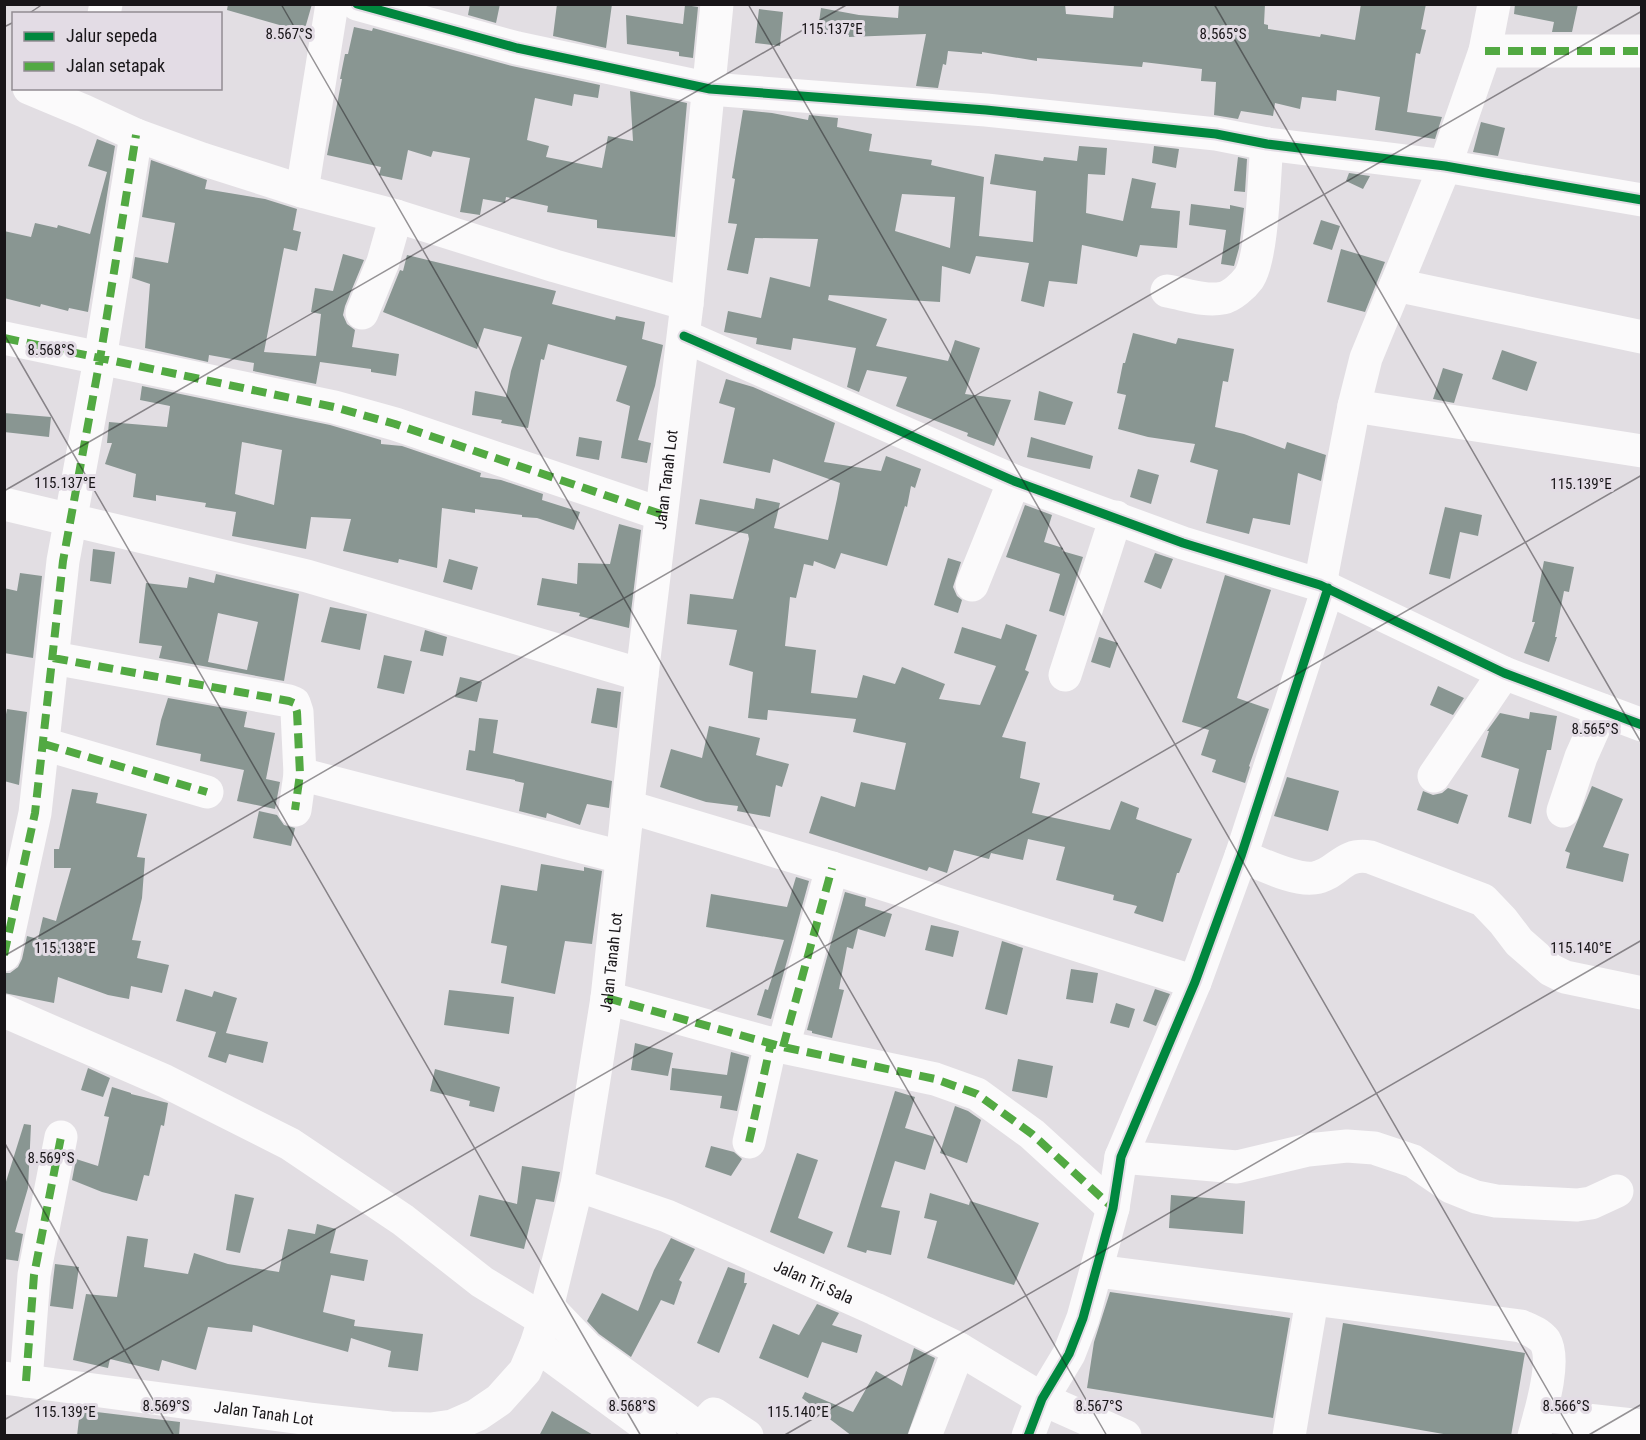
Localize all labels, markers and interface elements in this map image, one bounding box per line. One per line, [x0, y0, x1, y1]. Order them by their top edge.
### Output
legend [12, 12, 222, 90]
text: 115.137°E [801, 20, 863, 38]
text: Jalur sepeda [66, 25, 157, 46]
text: 8.567°S [266, 25, 313, 43]
text: 8.565°S [1200, 25, 1247, 43]
text: Jalan setapak [66, 55, 165, 76]
text: 8.568°S [28, 341, 75, 359]
street label: Jalan Tanah Lot [651, 428, 682, 530]
text: 115.137°E [34, 474, 96, 492]
text: 115.139°E [1550, 475, 1612, 493]
text: 8.565°S [1572, 720, 1619, 738]
street label: Jalan Tanah Lot [596, 911, 626, 1014]
text: 115.138°E [34, 939, 96, 957]
text: 115.140°E [1550, 939, 1612, 957]
text: 8.569°S [28, 1149, 75, 1167]
street label: Jalan Tri Sala [771, 1256, 856, 1308]
text: 8.569°S [143, 1397, 190, 1415]
street label: Jalan Tanah Lot [213, 1397, 315, 1429]
text: 8.568°S [609, 1397, 656, 1415]
text: 8.567°S [1076, 1397, 1123, 1415]
text: 8.566°S [1543, 1397, 1590, 1415]
text: 115.139°E [34, 1403, 96, 1421]
text: 115.140°E [767, 1403, 829, 1421]

